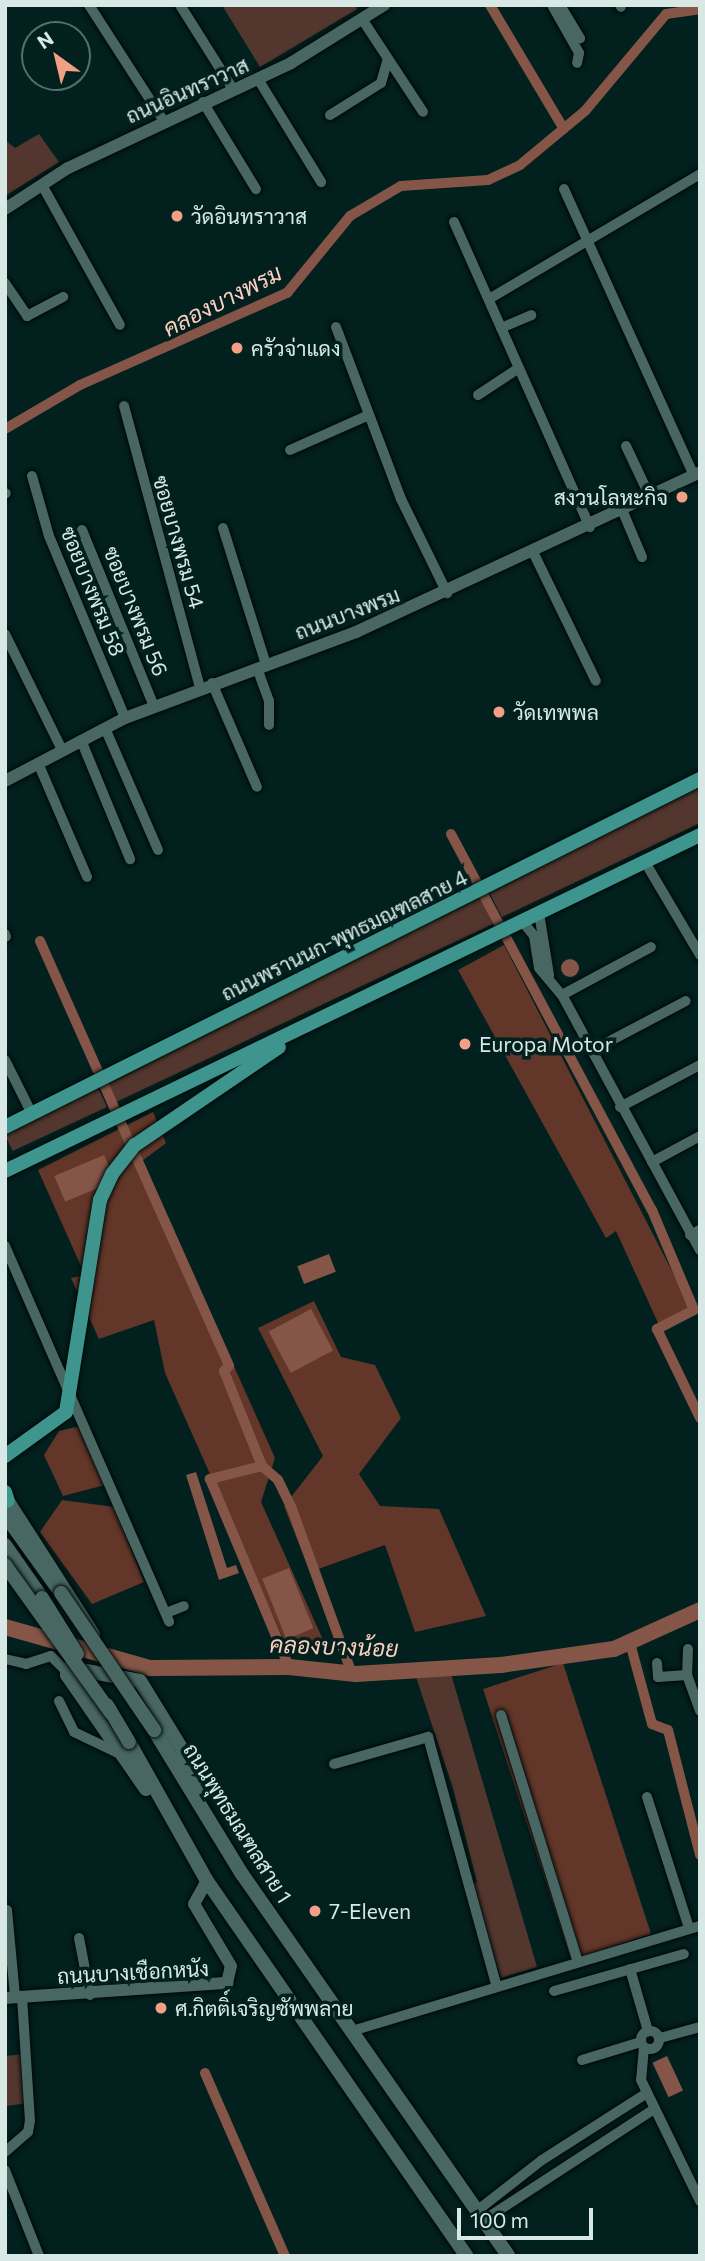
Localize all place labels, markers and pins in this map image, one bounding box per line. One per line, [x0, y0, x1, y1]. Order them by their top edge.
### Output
place label: วัดอินทราวาส [191, 203, 307, 229]
marker: วัดอินทราวาส [169, 208, 185, 224]
place label: ครัวจ่าแดง [251, 335, 341, 361]
marker: ครัวจ่าแดง [229, 340, 245, 356]
place label: สงวนโลหะกิจ [554, 484, 668, 510]
marker: สงวนโลหะกิจ [674, 489, 690, 505]
place label: วัดเทพพล [513, 699, 599, 725]
marker: วัดเทพพล [491, 704, 507, 720]
place label: Europa Motor [479, 1031, 613, 1057]
marker: Europa Motor [457, 1036, 473, 1052]
place label: 7-Eleven [329, 1898, 411, 1924]
marker: 7-Eleven [307, 1903, 323, 1919]
place label: ศ.กิตติ์เจริญซัพพลาย [175, 1995, 354, 2021]
marker: ศ.กิตติ์เจริญซัพพลาย [153, 2000, 169, 2016]

